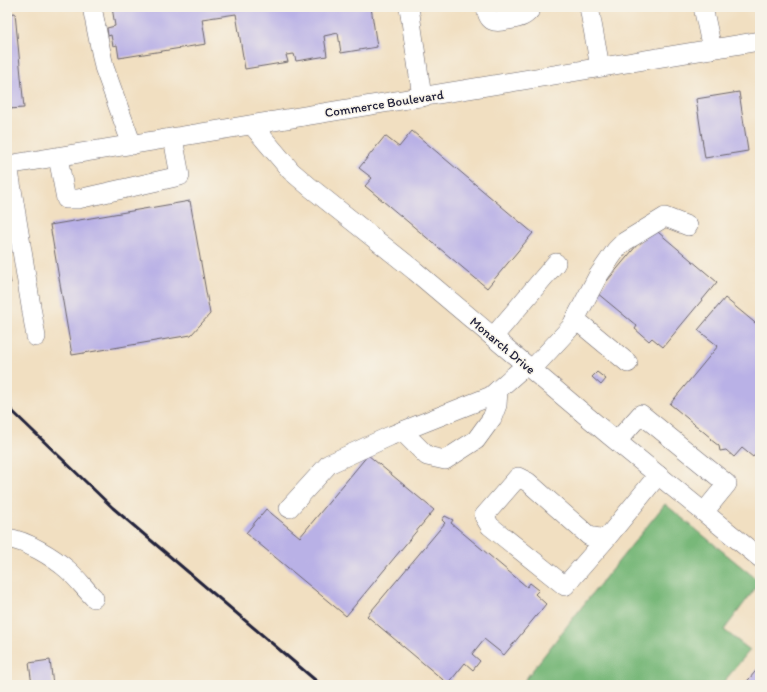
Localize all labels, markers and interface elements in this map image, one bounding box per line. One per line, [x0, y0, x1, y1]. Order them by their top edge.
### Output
street label: Commerce Boulevard [324, 87, 445, 120]
street label: Monarch Drive [467, 314, 538, 377]

